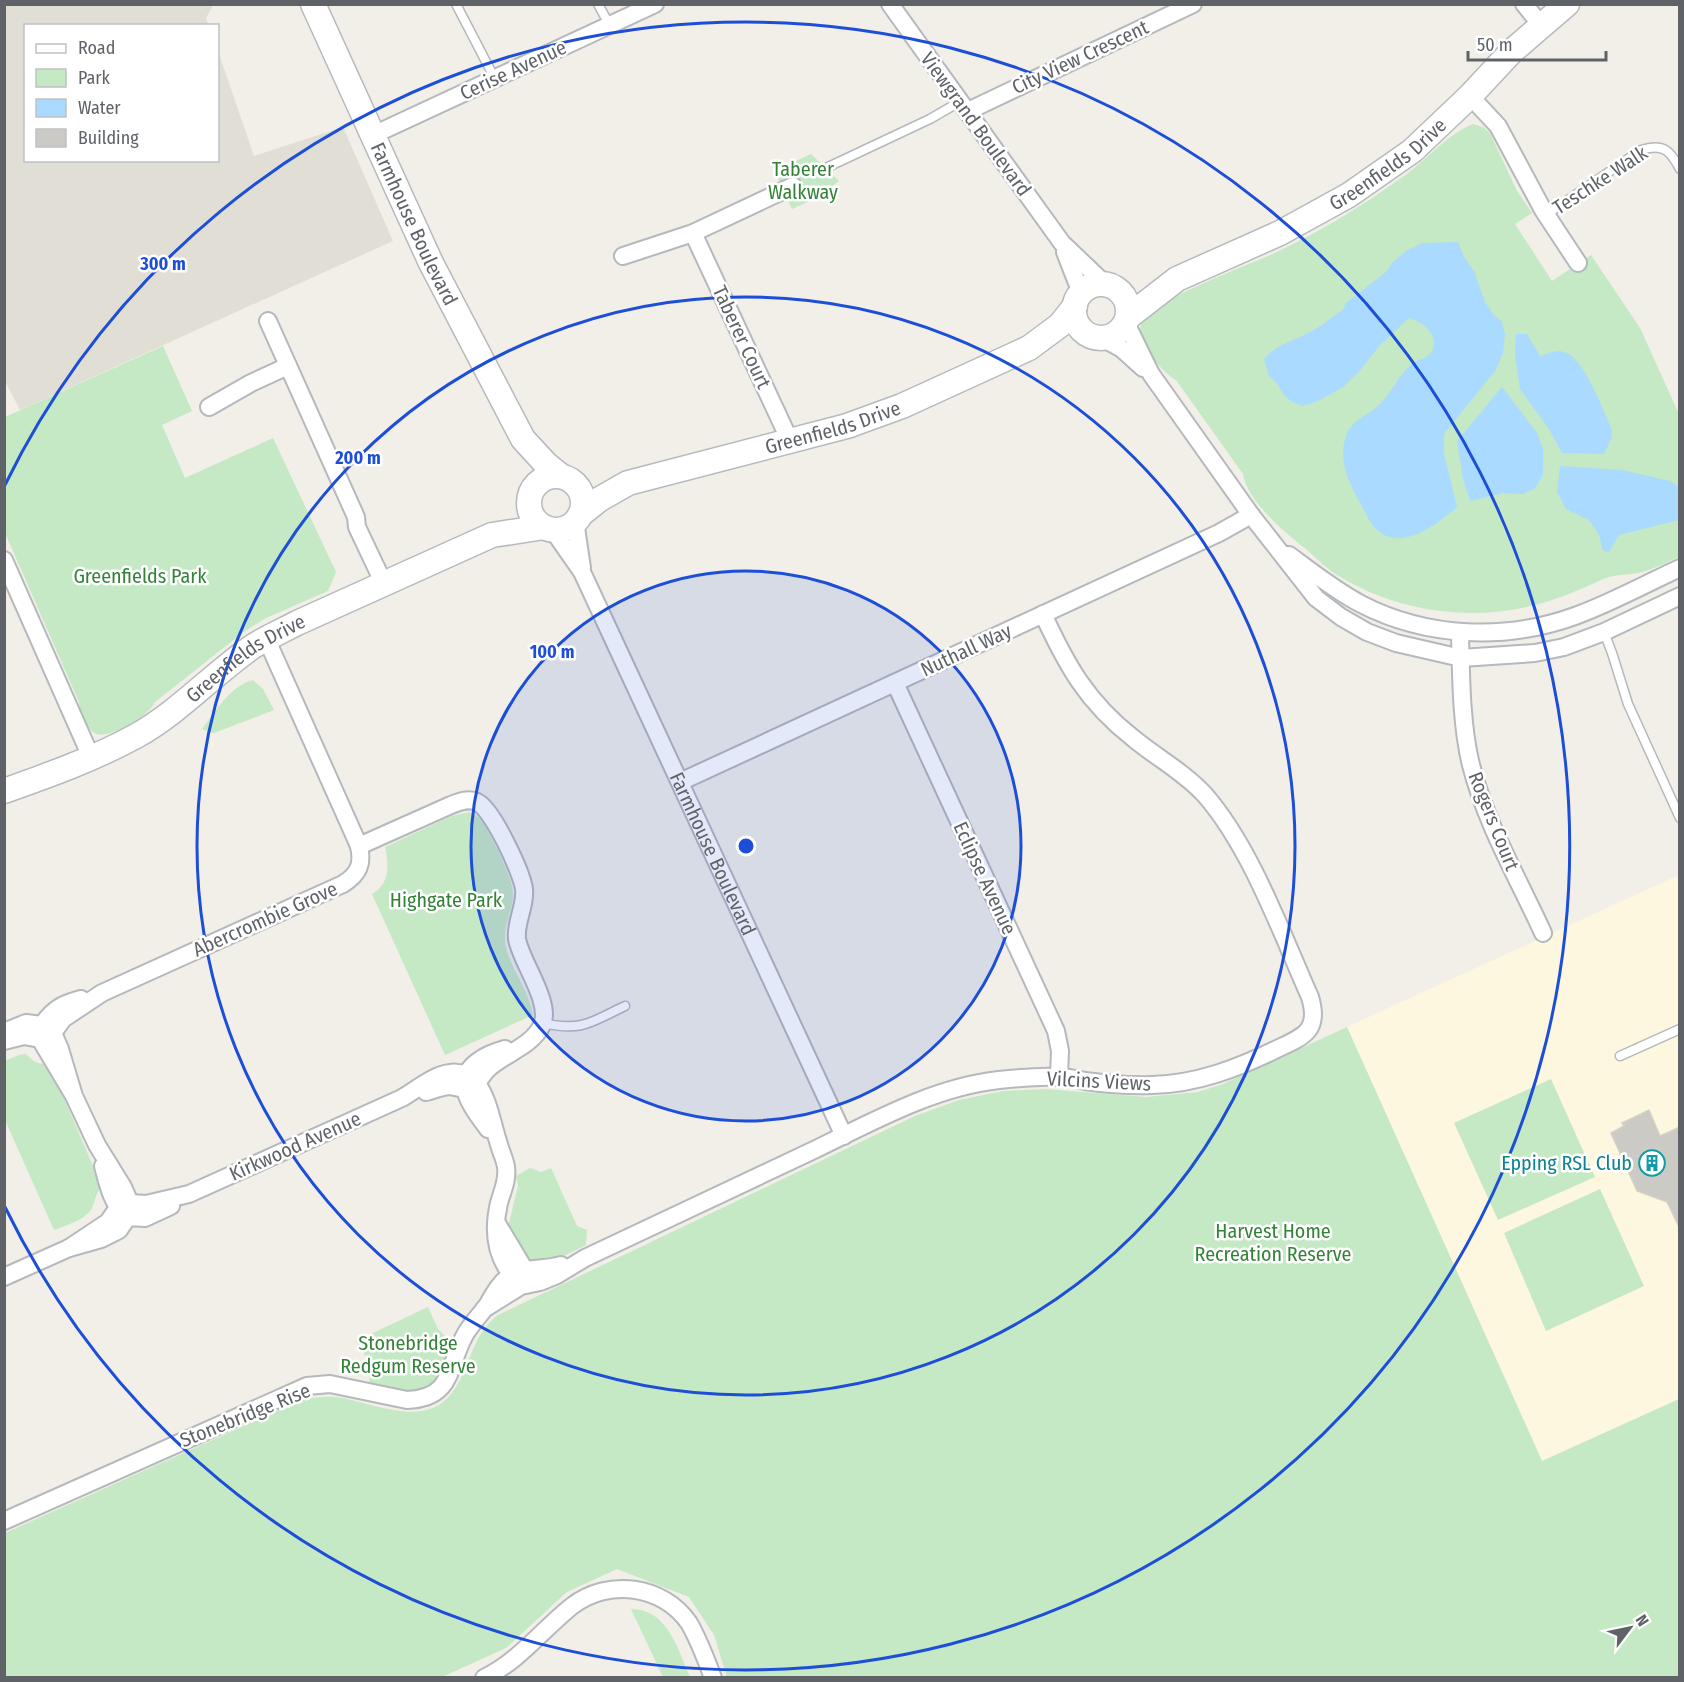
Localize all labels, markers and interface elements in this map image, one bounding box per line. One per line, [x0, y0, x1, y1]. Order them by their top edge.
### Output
street label: City View Crescent [1008, 15, 1153, 99]
legend [24, 24, 219, 162]
scale bar [1468, 24, 1606, 62]
text: 50 m [1477, 34, 1513, 56]
street label: Cerise Avenue [456, 35, 570, 105]
text: Road [78, 37, 115, 59]
street label: Viewgrand Boulevard [916, 47, 1036, 201]
text: Park [78, 67, 111, 89]
text: Water [78, 97, 121, 119]
street label: Greenfields Drive [1325, 113, 1451, 215]
text: Building [78, 127, 139, 149]
street label: Farmhouse Boulevard [366, 139, 463, 309]
street label: Teschke Walk [1548, 140, 1652, 219]
park label: Taberer Walkway [768, 157, 838, 204]
text: 300 m [139, 253, 186, 275]
street label: Taberer Court [708, 282, 776, 393]
street label: Greenfields Drive [762, 396, 904, 459]
text: 200 m [334, 447, 381, 469]
park label: Greenfields Park [73, 564, 207, 588]
street label: Greenfields Drive [181, 609, 309, 708]
street label: Nuthall Way [917, 619, 1015, 681]
text: 100 m [530, 641, 574, 663]
street label: Farmhouse Boulevard [665, 768, 761, 939]
street label: Rogers Court [1463, 768, 1525, 874]
street label: Eclipse Avenue [948, 818, 1022, 938]
centre of rings [736, 836, 756, 856]
street label: Abercrombie Grove [189, 876, 341, 962]
park label: Highgate Park [390, 888, 503, 912]
street label: Vilcins Views [1046, 1066, 1152, 1096]
street label: Kirkwood Avenue [225, 1106, 365, 1186]
building icon: Epping RSL Club [1637, 1148, 1667, 1178]
place label: Epping RSL Club [1501, 1151, 1632, 1175]
park label: Harvest Home Recreation Reserve [1195, 1219, 1351, 1266]
park label: Stonebridge Redgum Reserve [340, 1331, 476, 1378]
street label: Stonebridge Rise [176, 1378, 314, 1452]
north arrow [1600, 1598, 1660, 1658]
text: N [1632, 1611, 1653, 1629]

